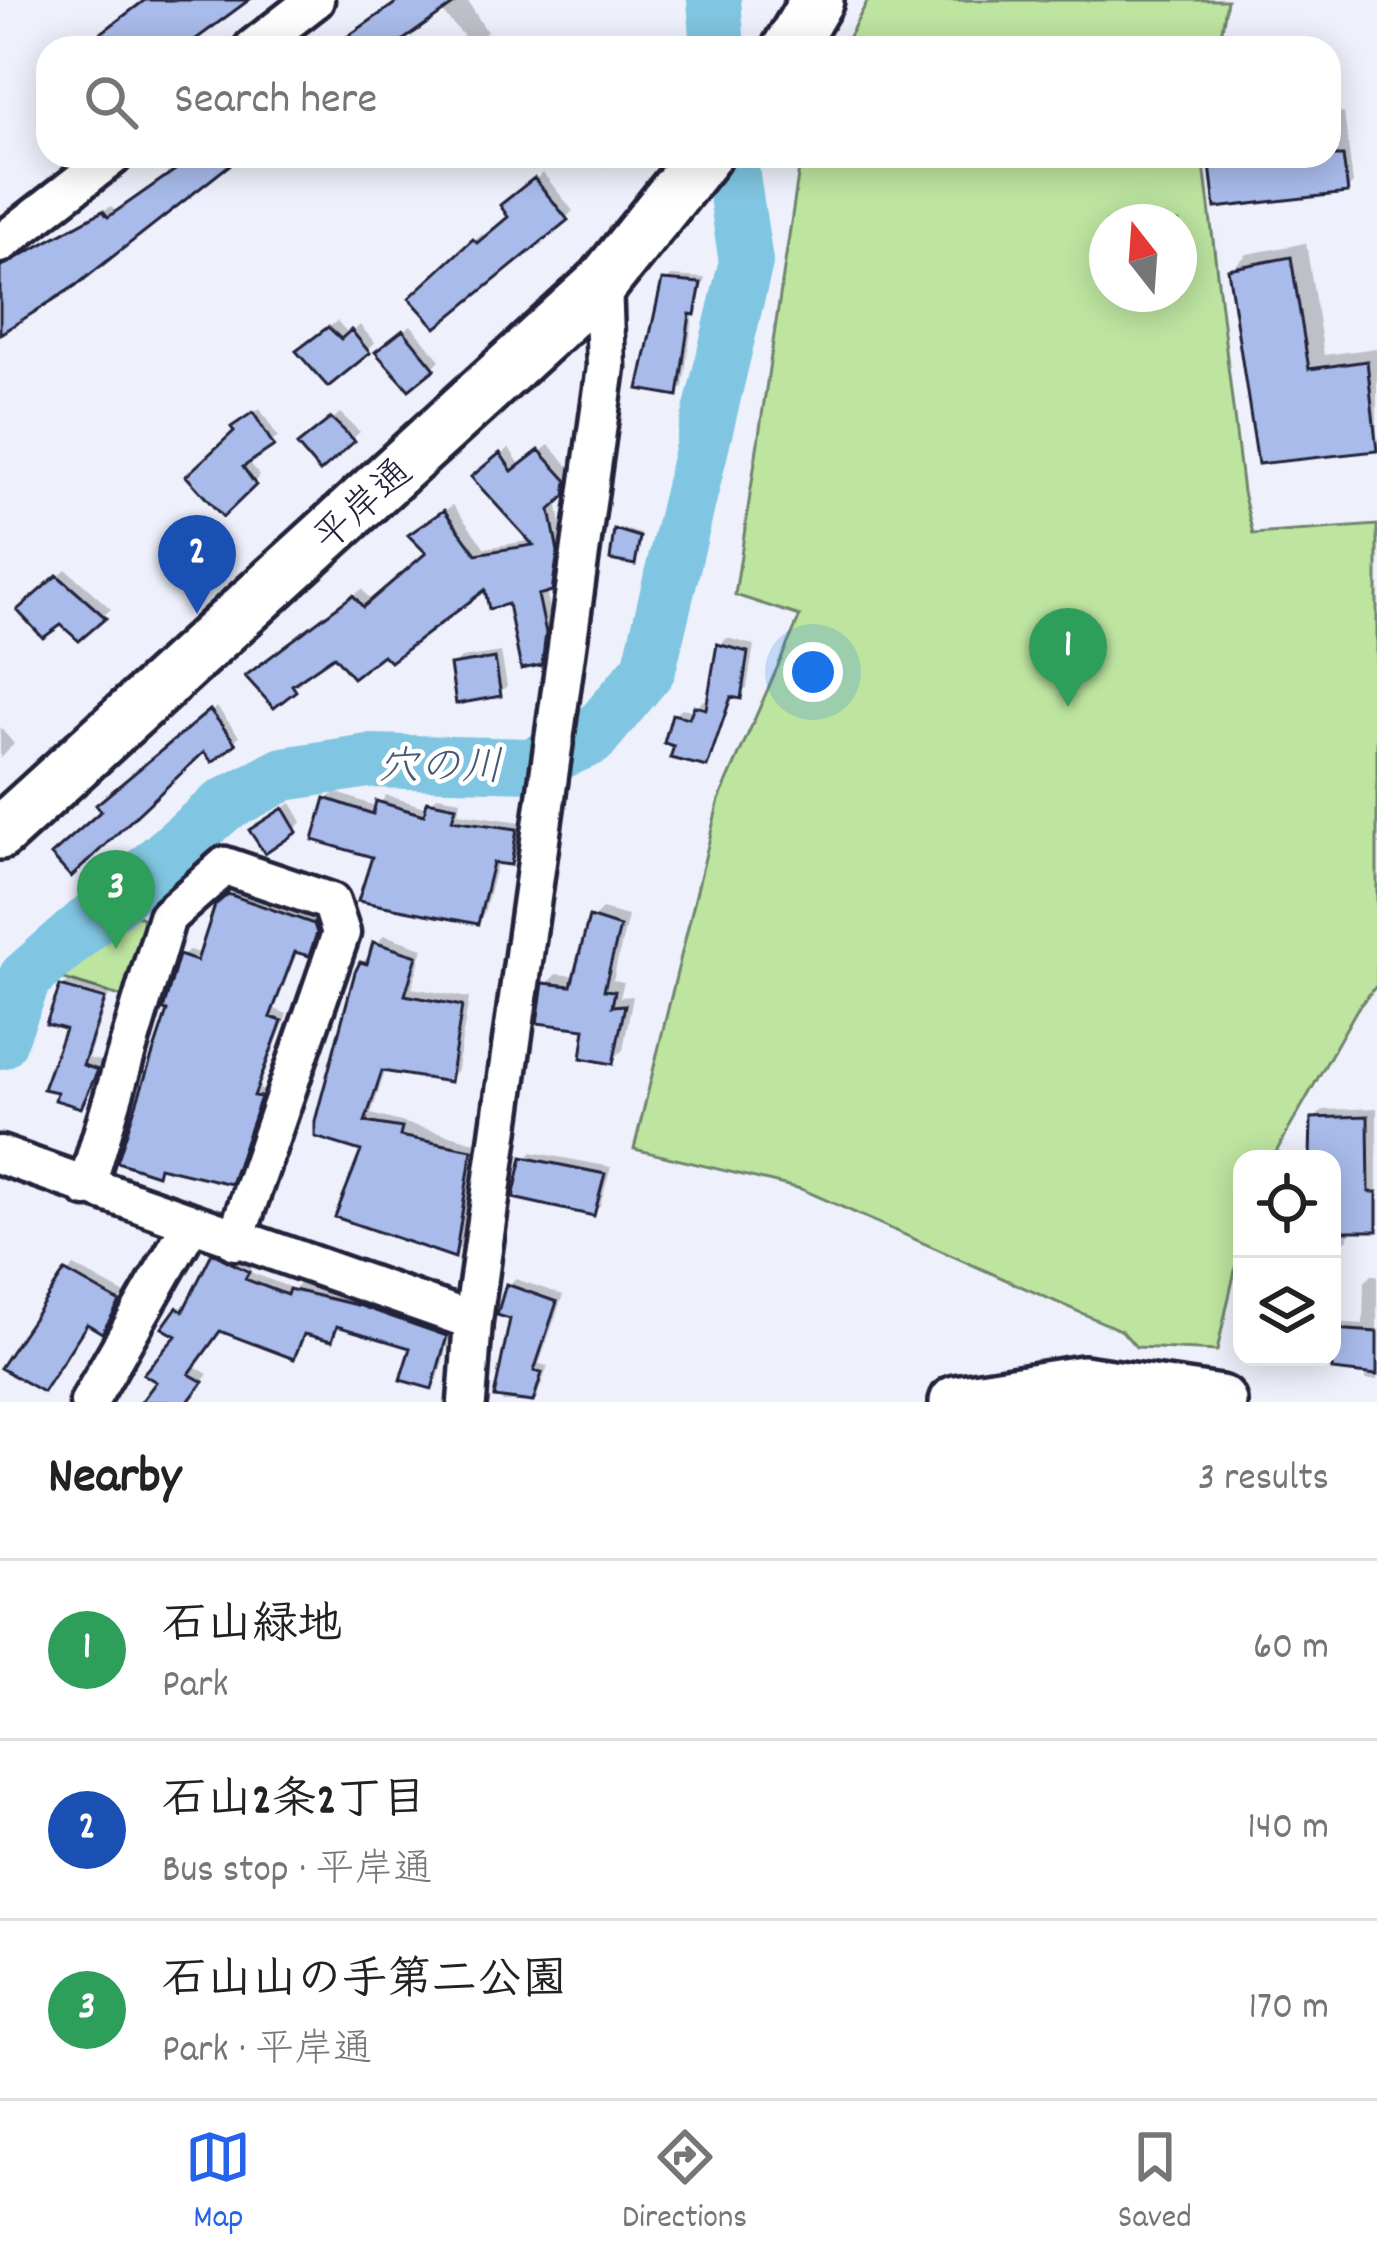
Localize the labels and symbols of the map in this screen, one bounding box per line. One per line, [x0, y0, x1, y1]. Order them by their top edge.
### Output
north arrow [1089, 204, 1197, 312]
street label: 平岸通 [303, 448, 427, 567]
pin: 2 [158, 515, 236, 614]
pin: 1 [1029, 608, 1107, 707]
your location [783, 642, 843, 702]
water label: 穴の川 [377, 741, 503, 801]
pin: 3 [77, 850, 155, 949]

